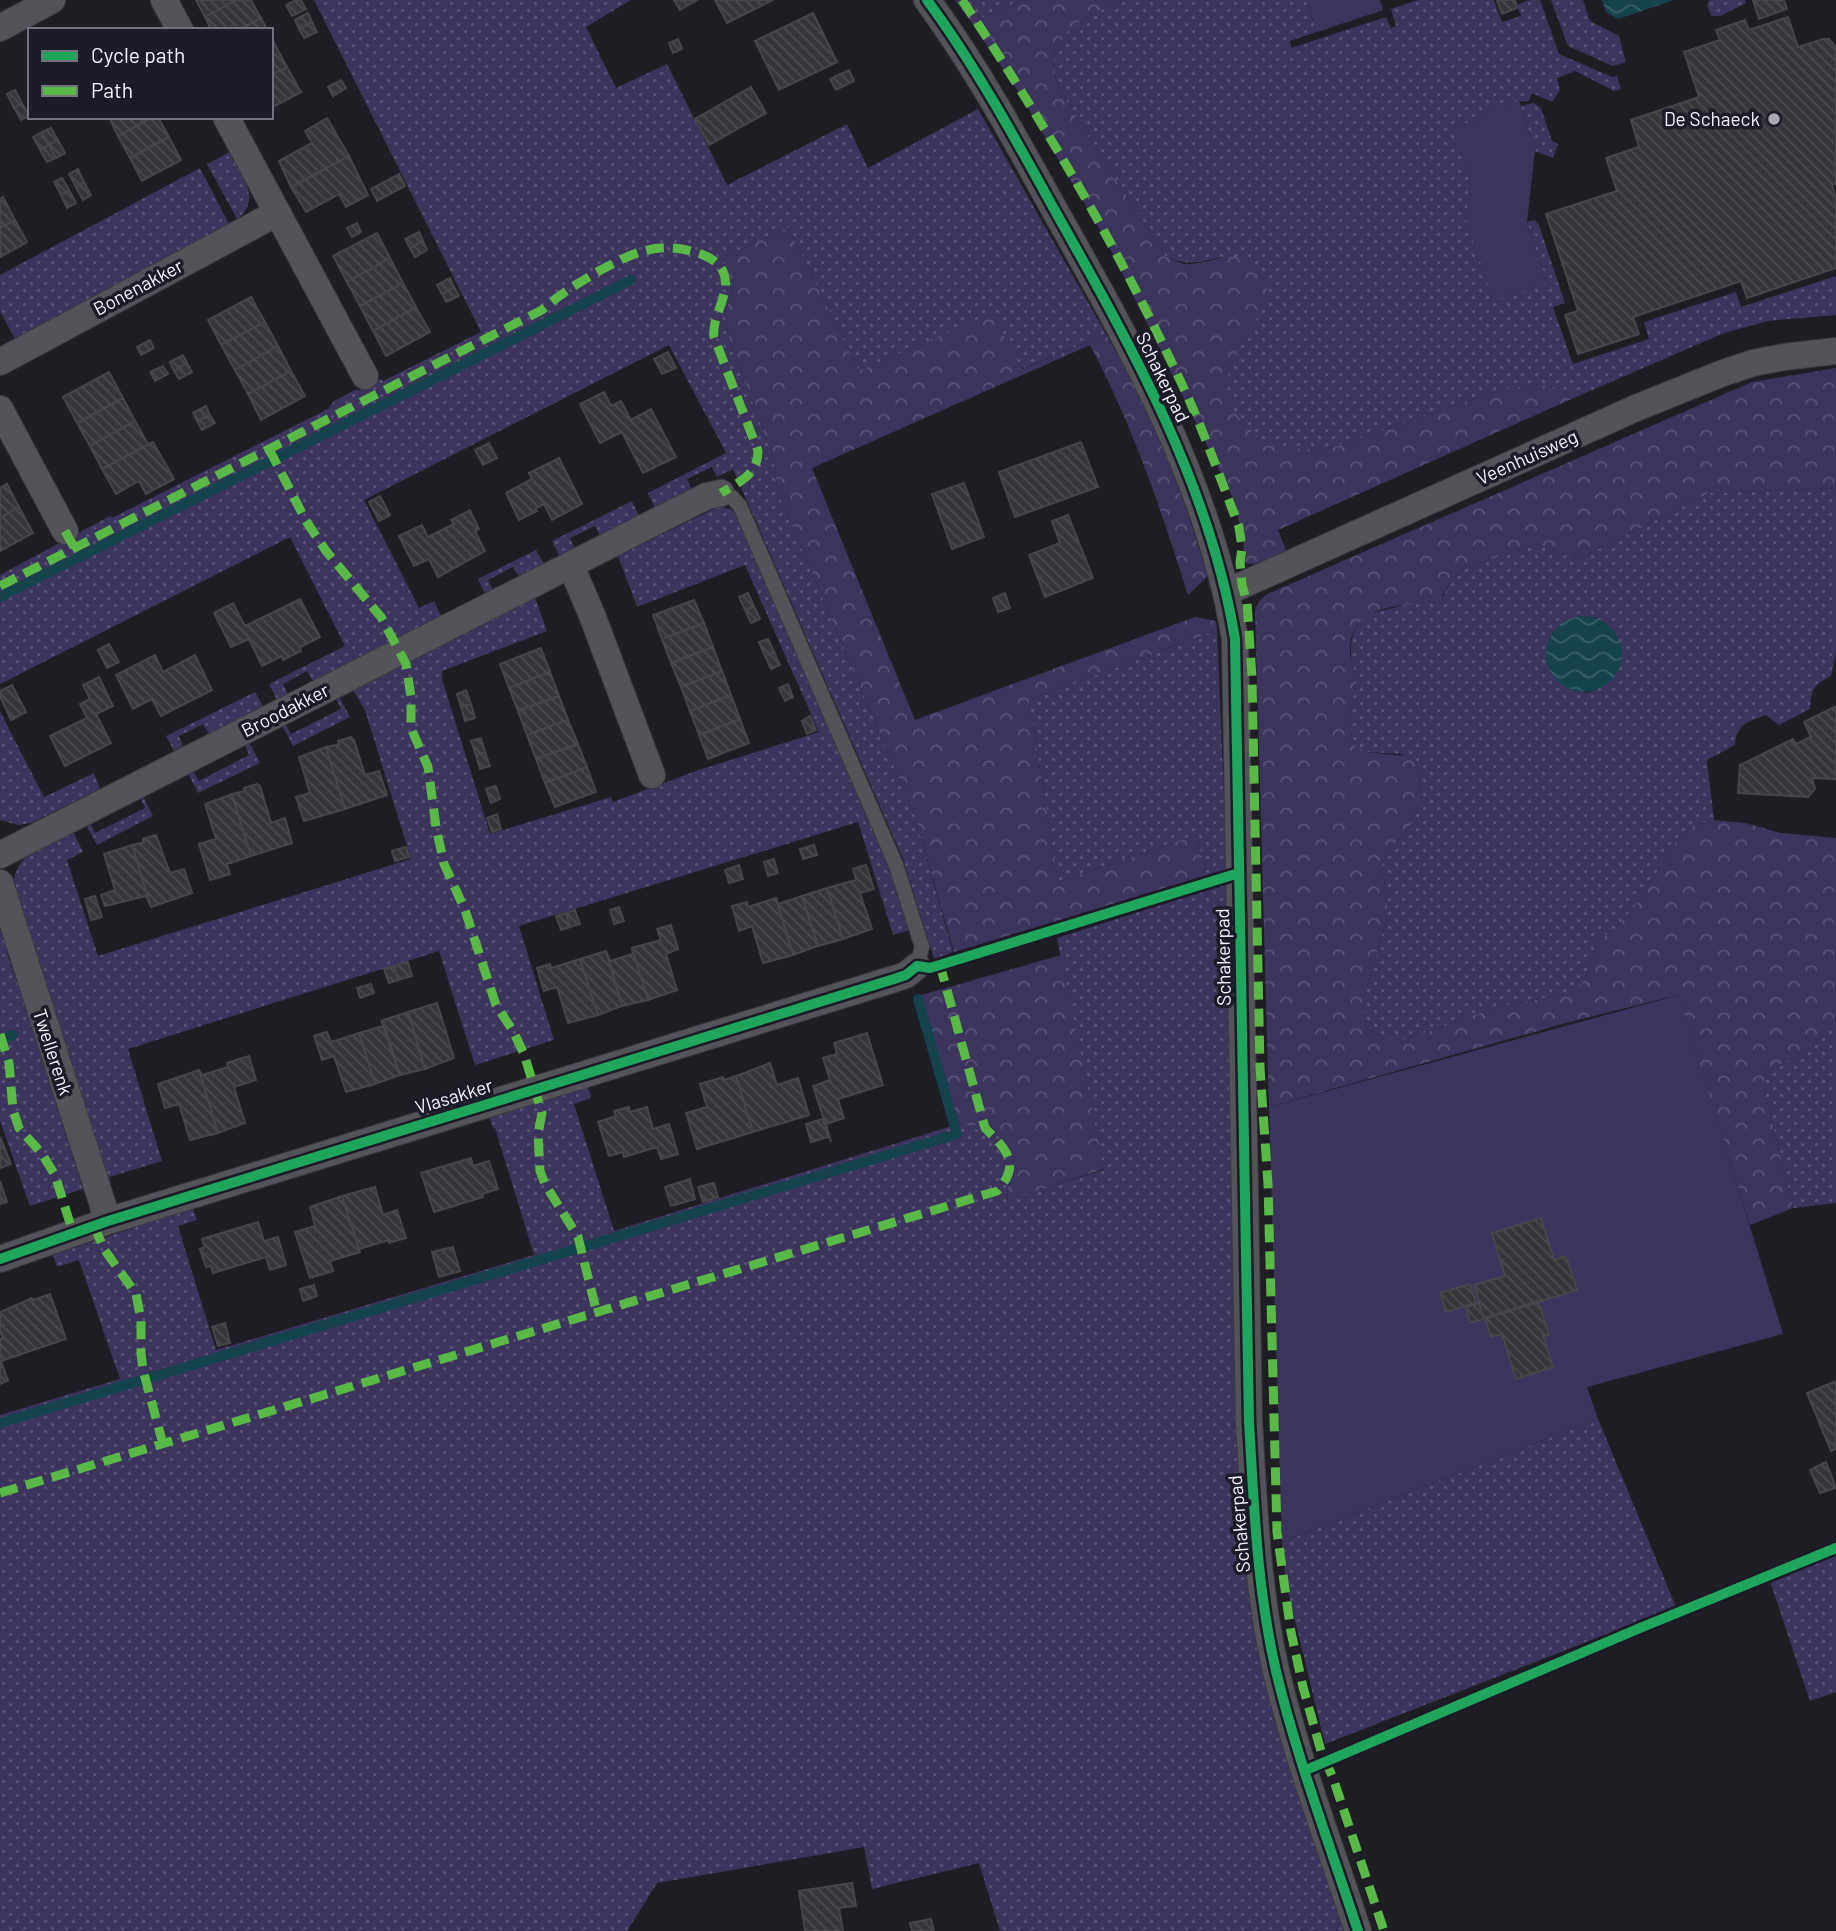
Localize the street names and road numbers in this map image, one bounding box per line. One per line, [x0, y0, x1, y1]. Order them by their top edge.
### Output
street label: Bonenakker [89, 253, 187, 320]
street label: Schakerpad [1132, 328, 1195, 426]
street label: Veenhuisweg [1473, 424, 1581, 489]
street label: Broodakker [237, 678, 333, 741]
street label: Schakerpad [1210, 908, 1235, 1006]
street label: Twellerenk [29, 1006, 78, 1098]
street label: Vlasakker [412, 1073, 495, 1118]
street label: Schakerpad [1223, 1474, 1254, 1574]

